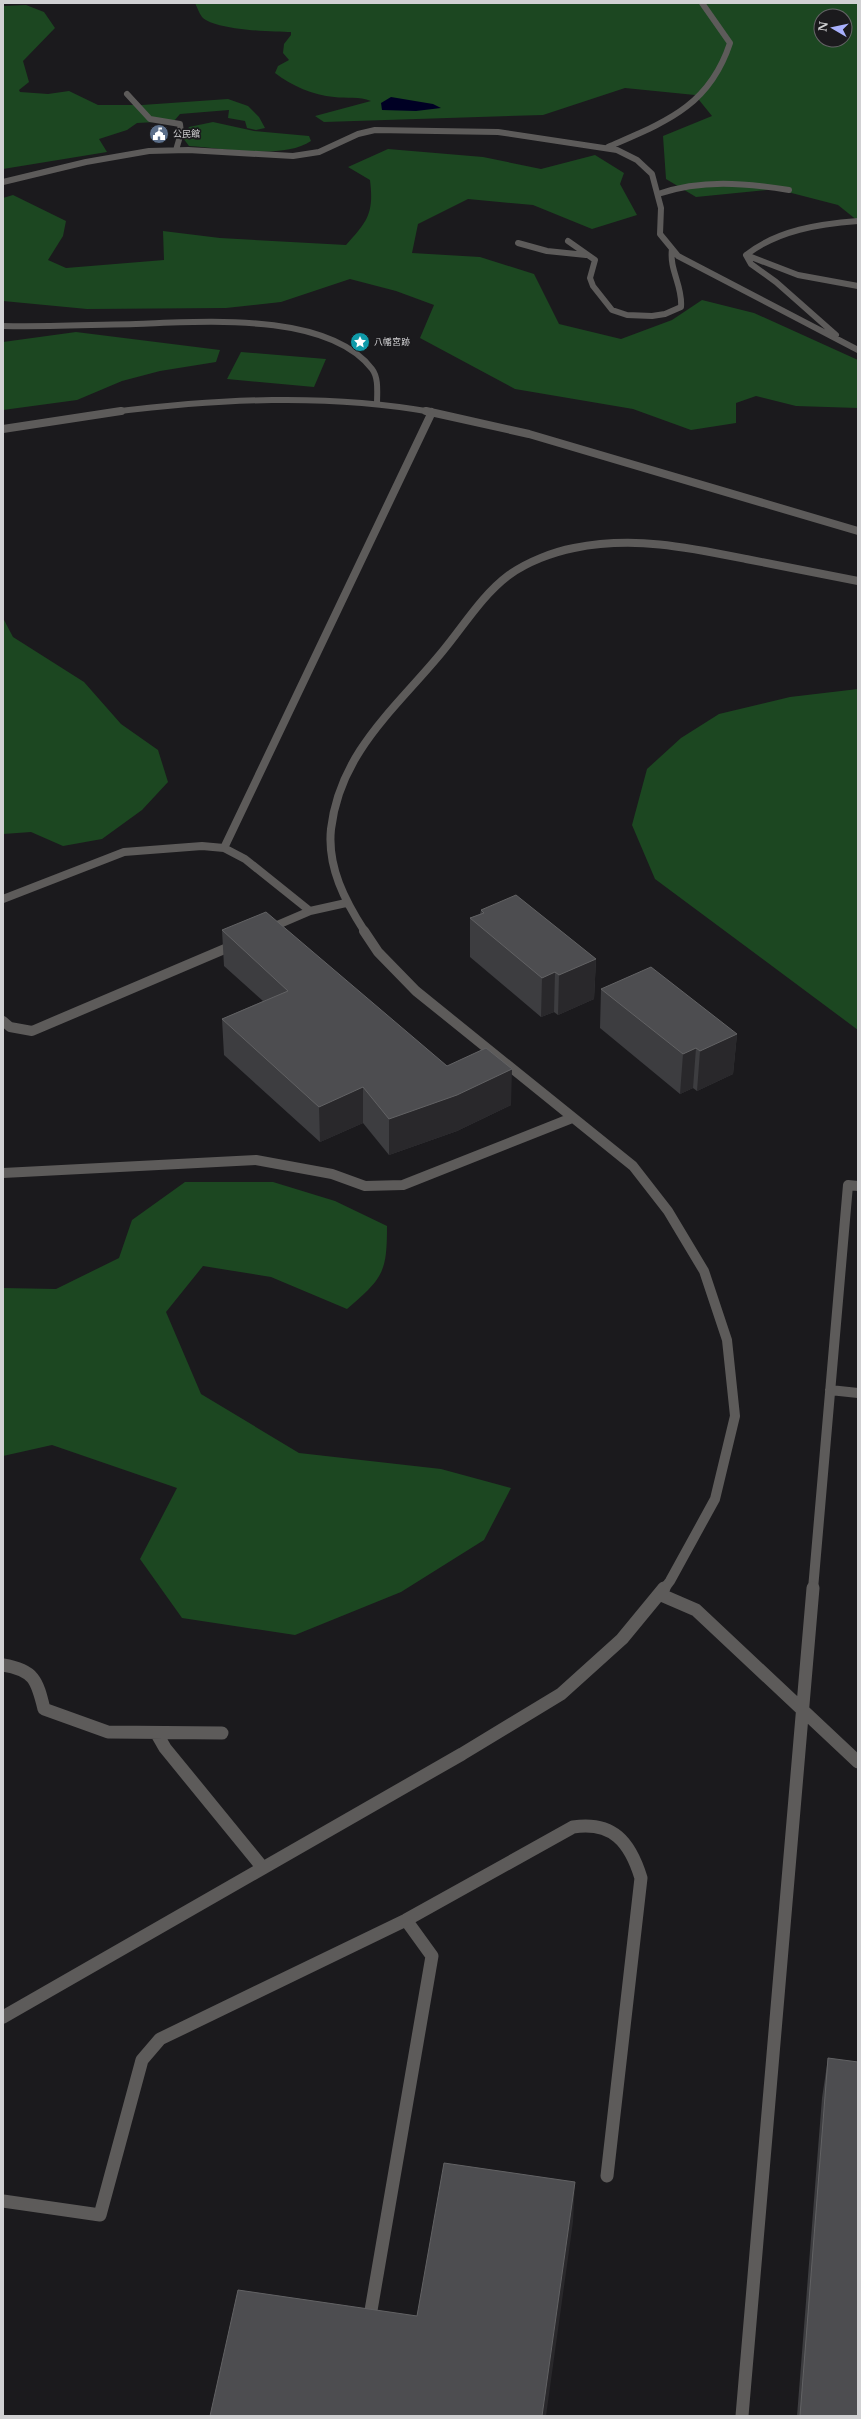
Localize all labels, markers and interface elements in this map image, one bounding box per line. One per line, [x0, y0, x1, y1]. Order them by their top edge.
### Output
north arrow [813, 8, 853, 48]
text: N [815, 20, 831, 33]
public building icon: 公民館 [148, 123, 170, 145]
place label: 公民館 [173, 128, 200, 139]
place icon: 八幡宮跡 [349, 331, 371, 353]
place label: 八幡宮跡 [374, 336, 410, 347]

